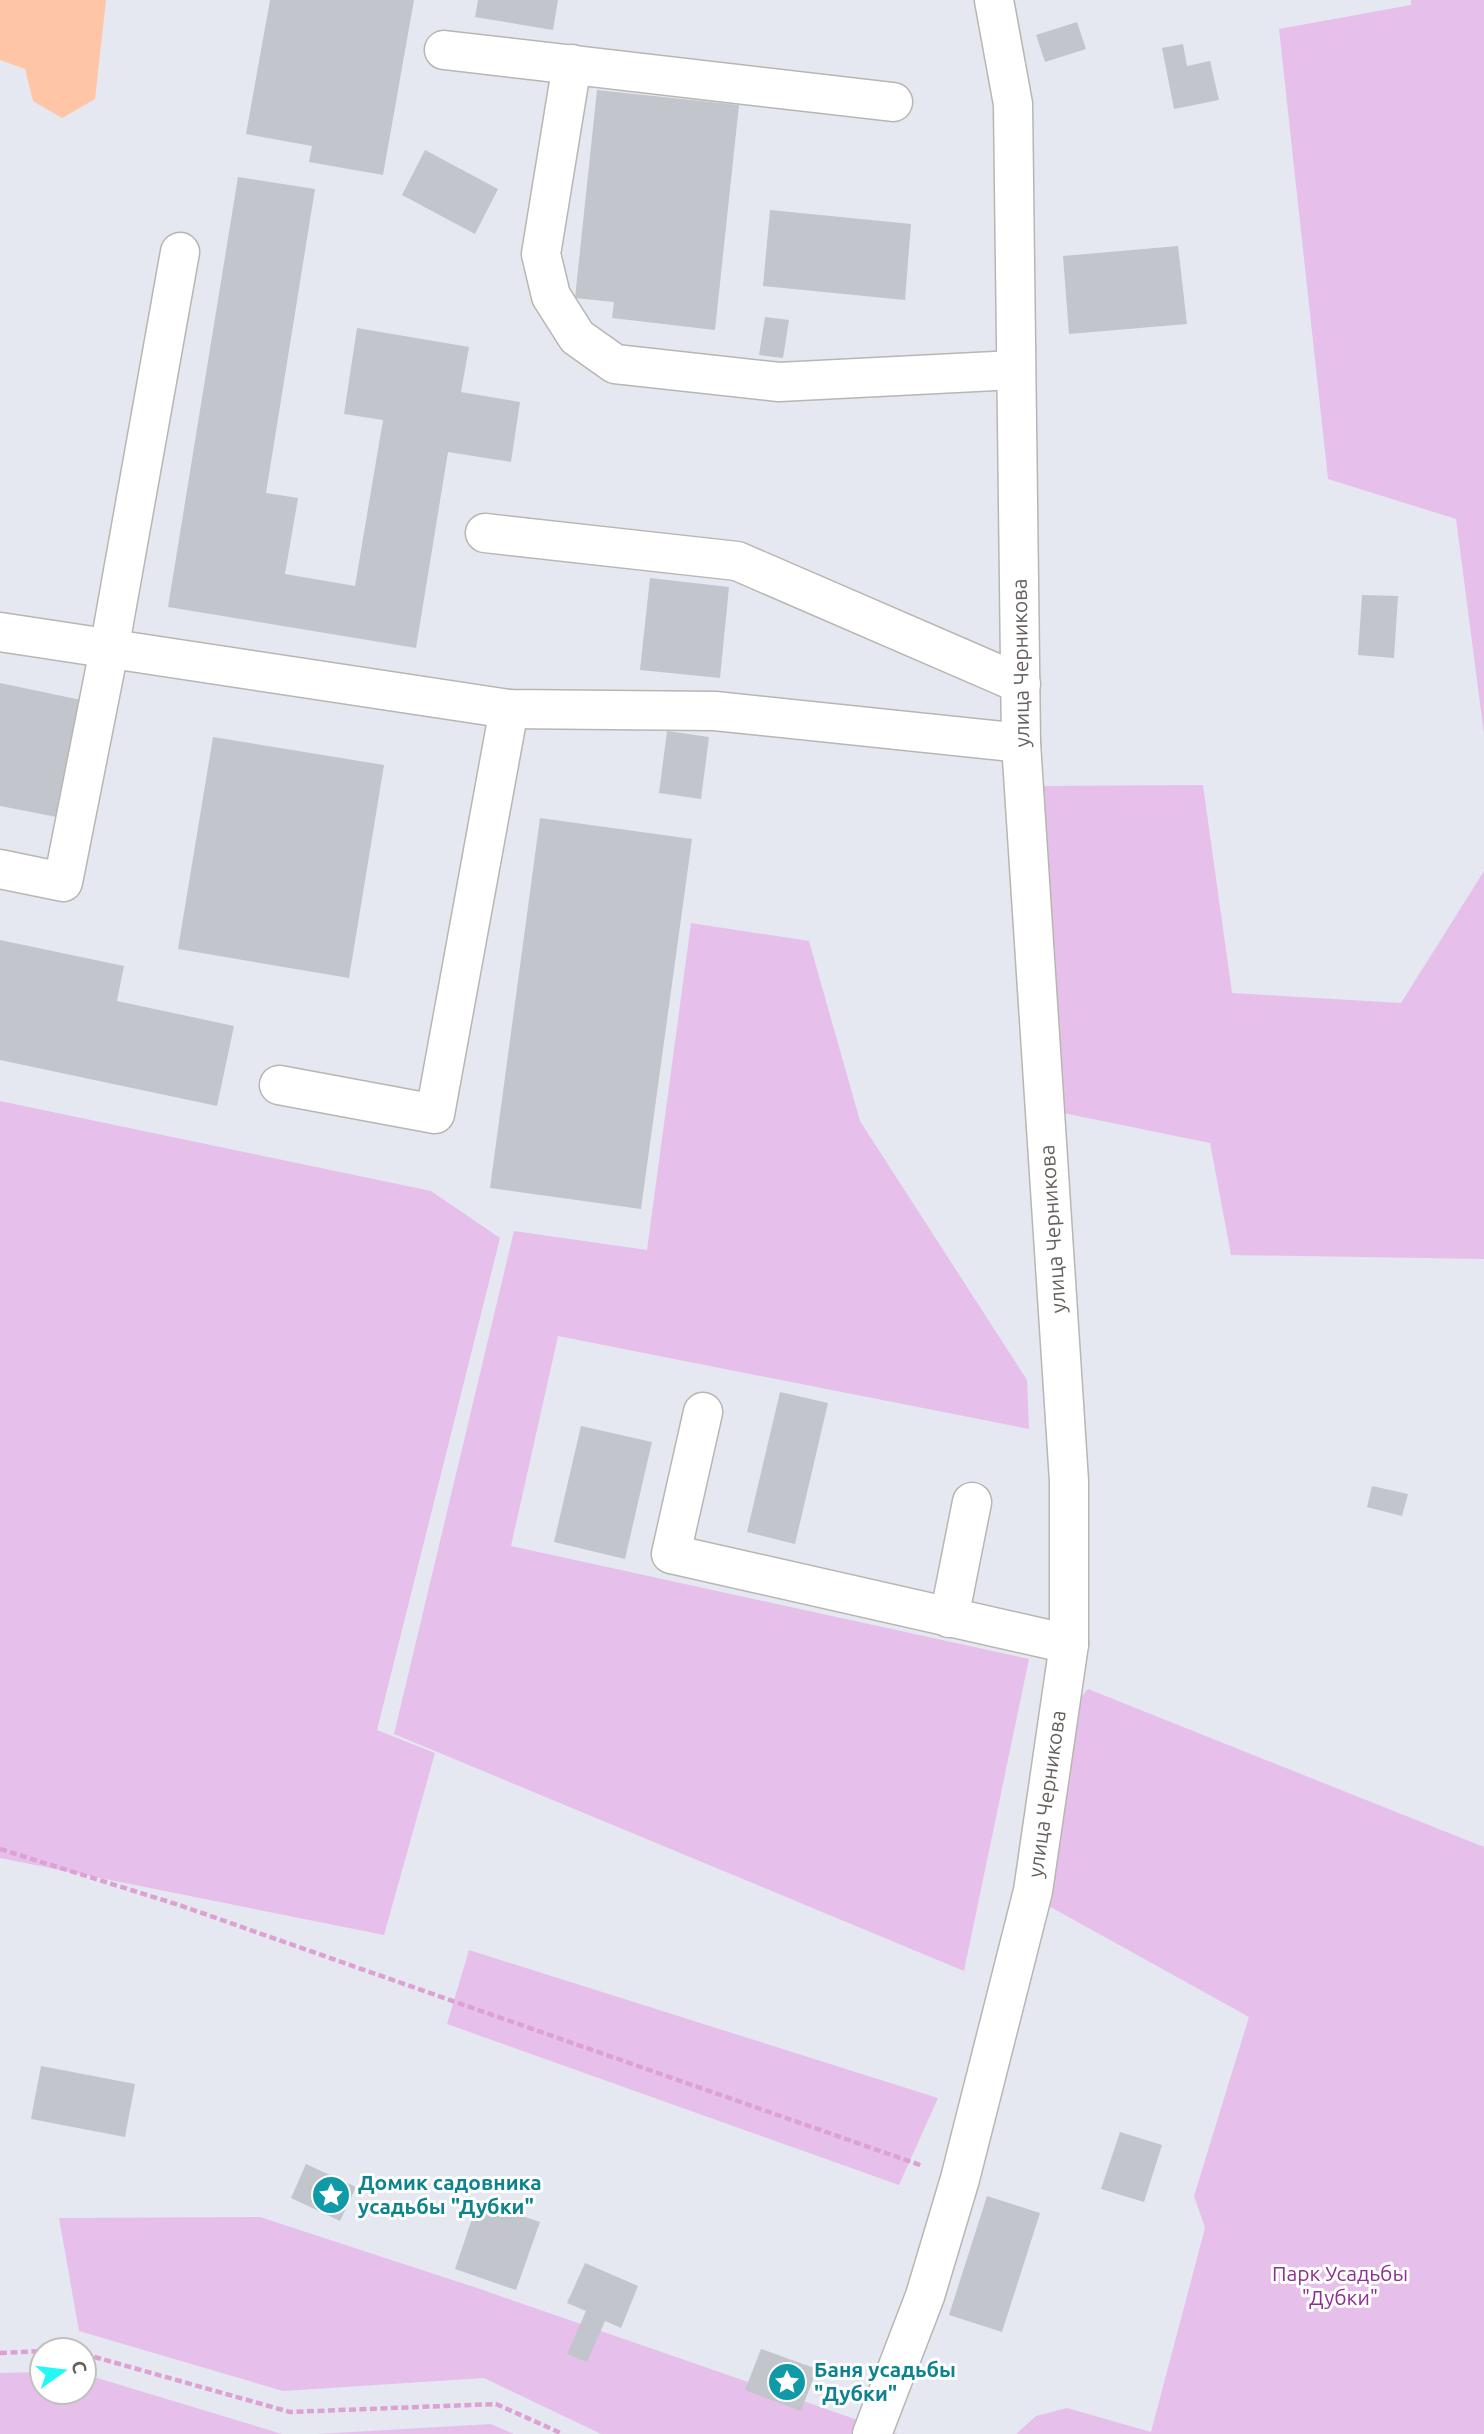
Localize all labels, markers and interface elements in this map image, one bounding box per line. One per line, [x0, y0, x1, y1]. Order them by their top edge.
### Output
street label: улица Черникова [1007, 578, 1033, 748]
street label: улица Черникова [1034, 1144, 1070, 1314]
street label: улица Черникова [1022, 1709, 1070, 1879]
place label: Домик садовника усадьбы "Дубки" [358, 2170, 542, 2218]
place icon: Домик садовника усадьбы "Дубки" [310, 2174, 352, 2216]
park label: Парк Усадьбы "Дубки" [1272, 2261, 1408, 2309]
north arrow [28, 2336, 98, 2406]
place label: Баня усадьбы "Дубки" [814, 2357, 956, 2405]
text: С [67, 2358, 92, 2375]
place icon: Баня усадьбы "Дубки" [766, 2361, 808, 2403]

